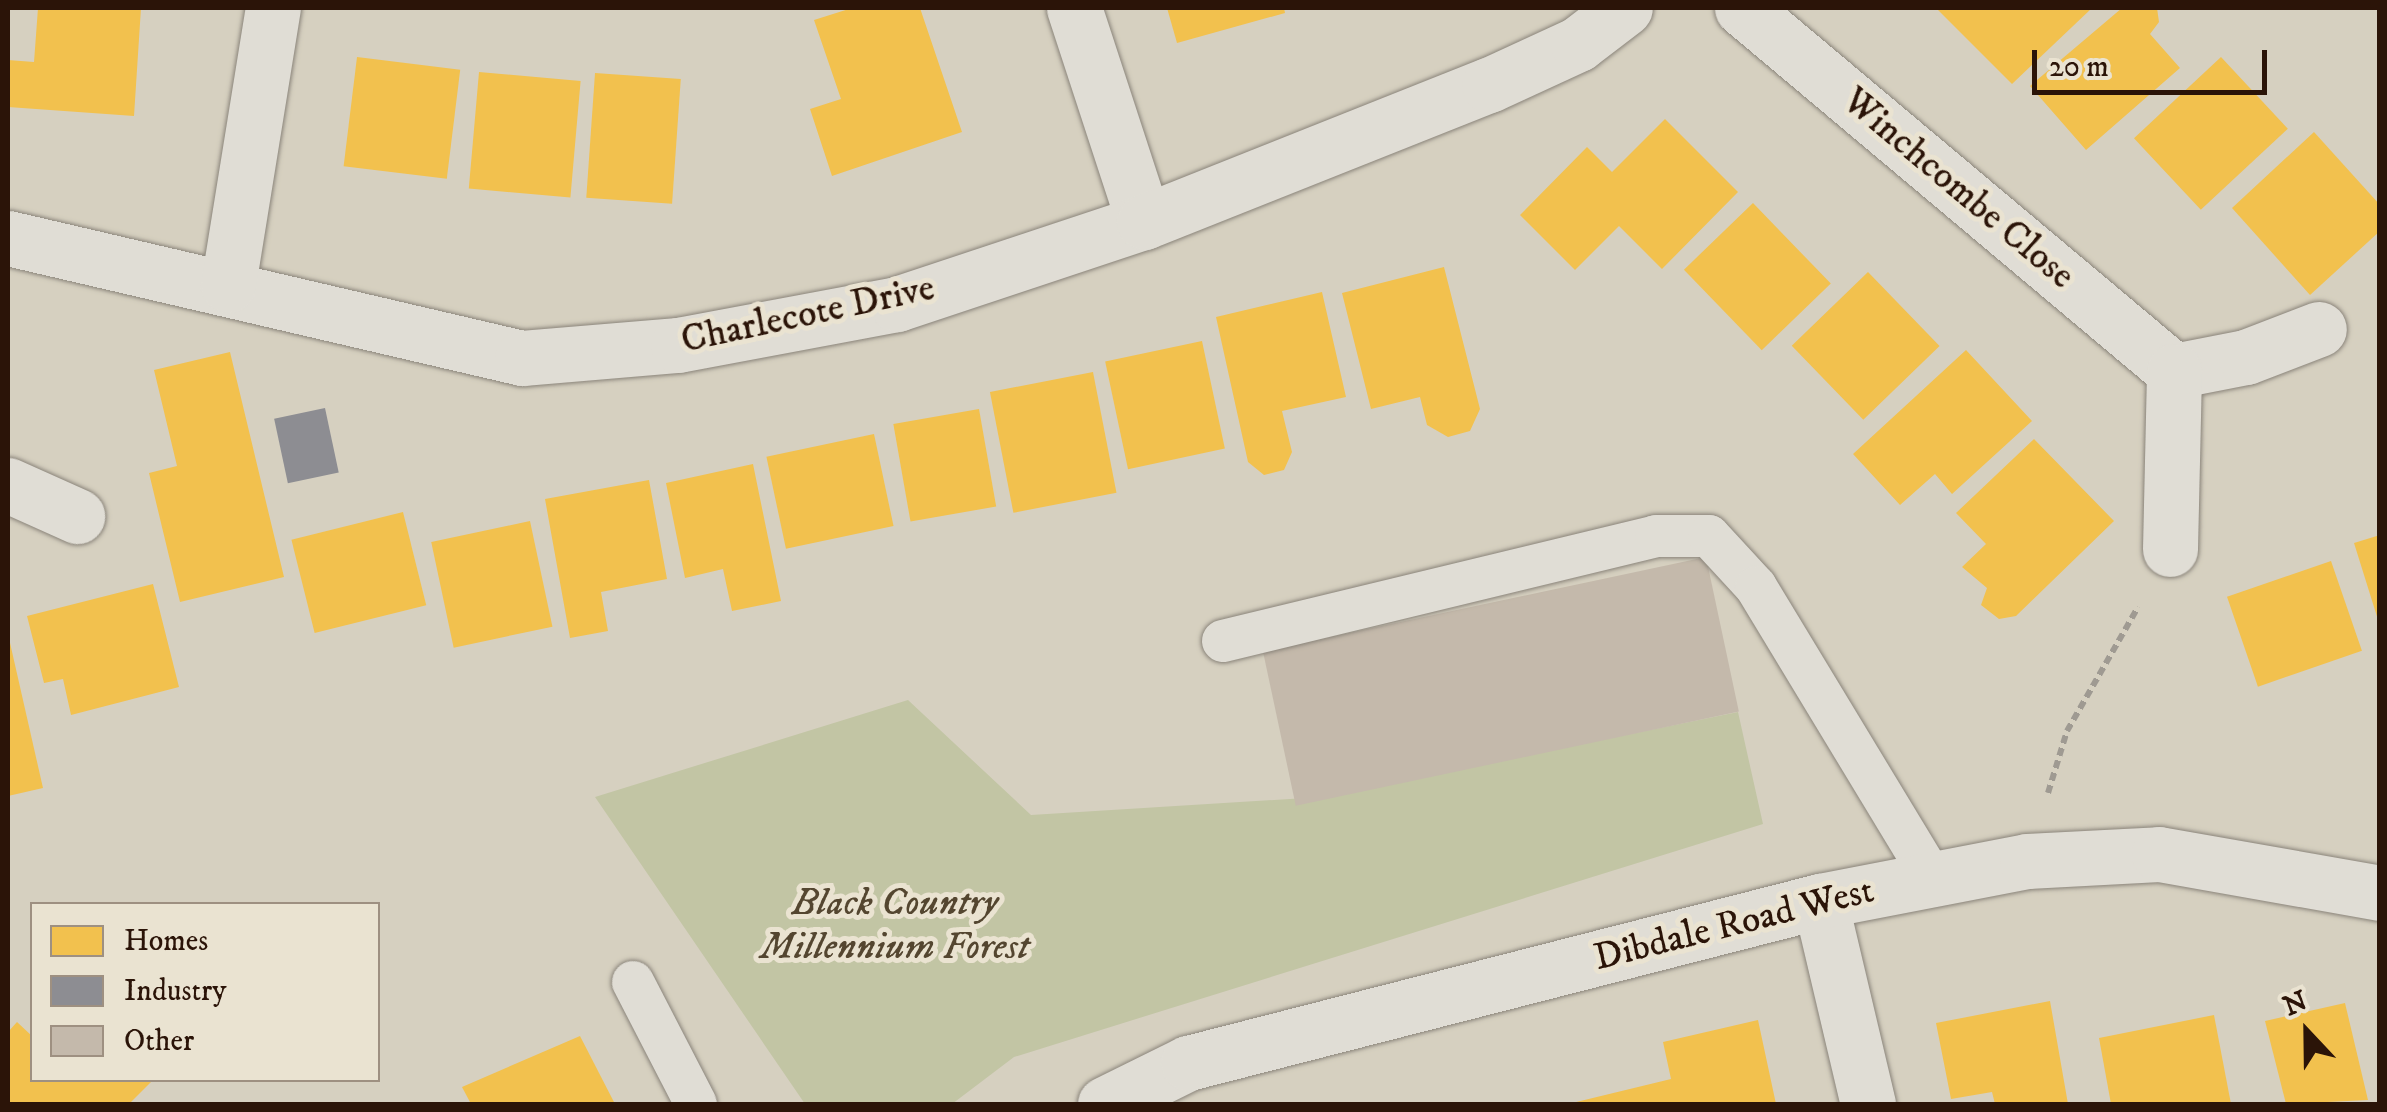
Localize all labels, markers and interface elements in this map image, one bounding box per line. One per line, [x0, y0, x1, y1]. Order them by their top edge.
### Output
scale bar [2037, 30, 2272, 92]
text: 20 m [2049, 49, 2109, 86]
street label: Winchcombe Close [1833, 79, 2083, 299]
street label: Charlecote Drive [677, 266, 939, 364]
street label: Dibdale Road West [1589, 868, 1879, 982]
park label: Black Country Millennium Forest [761, 881, 1029, 971]
legend [30, 902, 380, 1082]
text: Homes [124, 923, 208, 960]
text: Industry [124, 973, 226, 1010]
north arrow [2257, 982, 2357, 1082]
text: N [2278, 983, 2313, 1024]
text: Other [124, 1023, 194, 1060]

